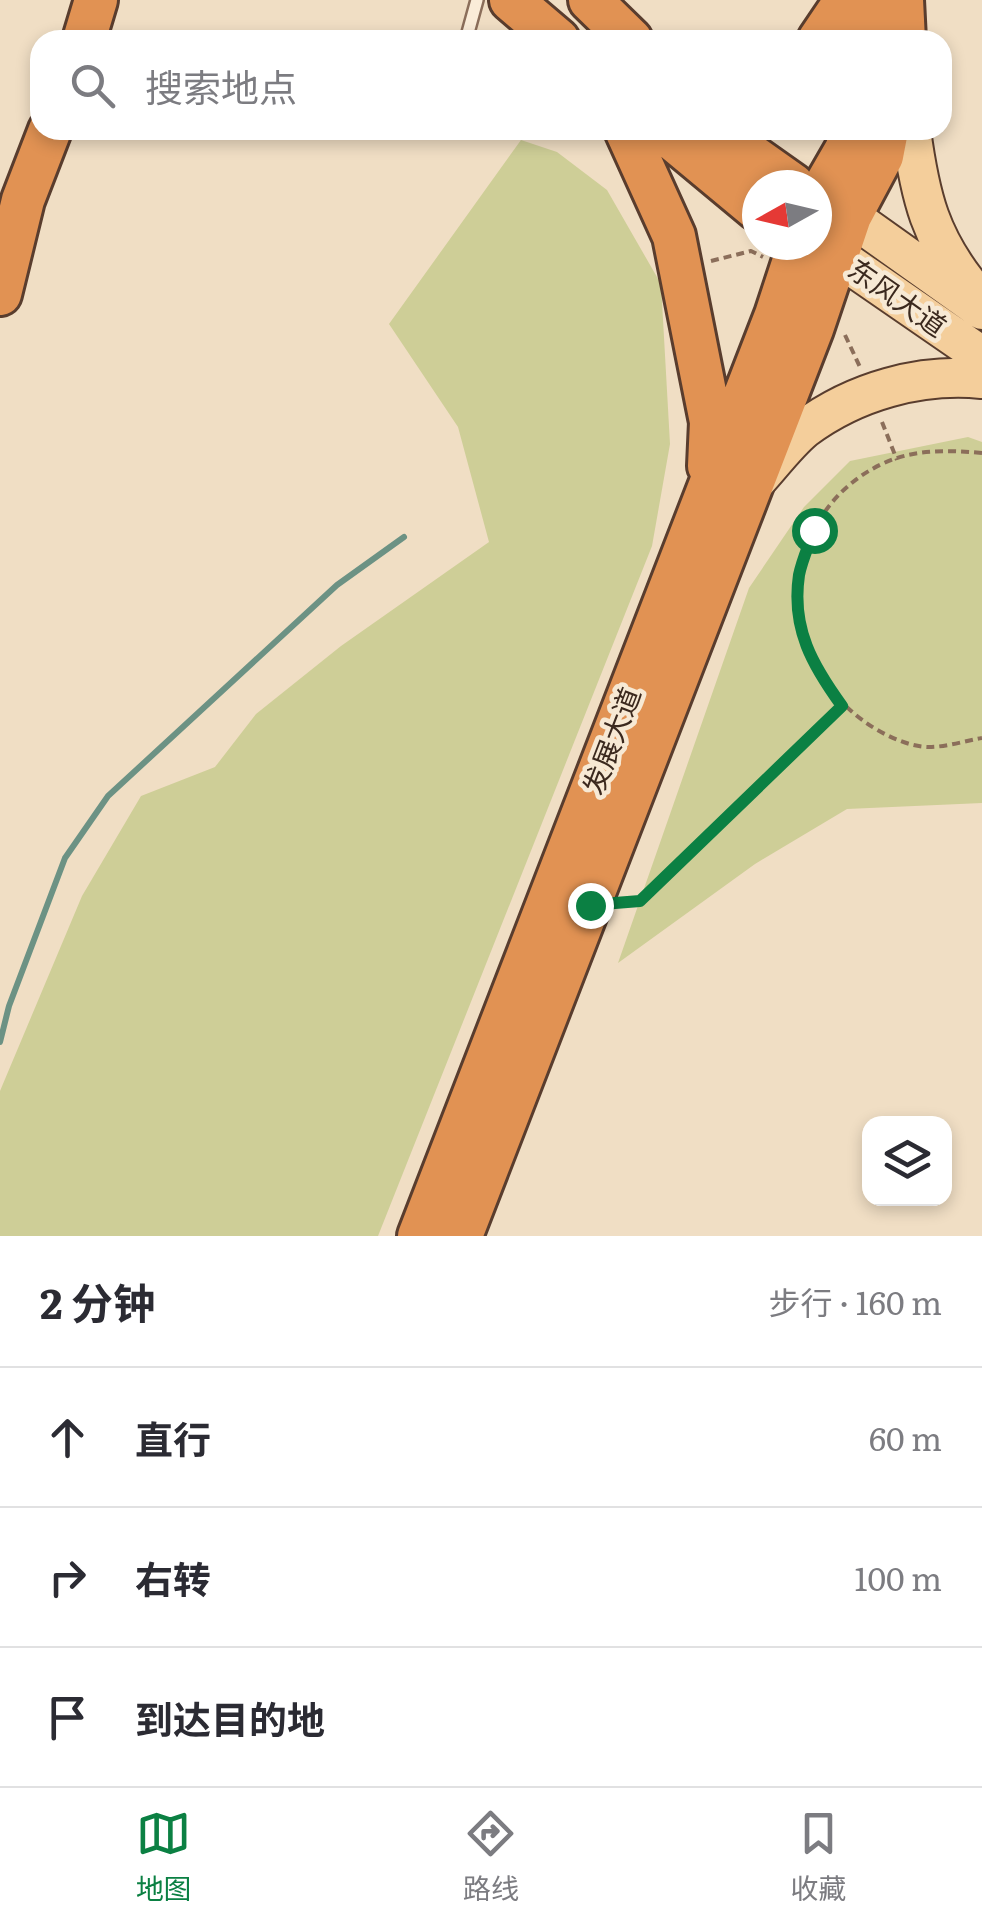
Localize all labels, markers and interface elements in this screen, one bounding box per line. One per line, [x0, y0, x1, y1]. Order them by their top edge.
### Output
search box [30, 30, 952, 140]
text: 搜索地点 [145, 57, 297, 114]
icon: search [65, 58, 120, 113]
north arrow [742, 170, 832, 260]
street label: 东风大道 [840, 247, 956, 346]
route start [792, 508, 838, 554]
street label: 发展大道 [570, 680, 650, 800]
route end [568, 883, 614, 929]
map controls [862, 1116, 952, 1206]
button: layers [862, 1116, 952, 1206]
text: 2 分钟 [40, 1270, 155, 1332]
text: 步行 · 160 m [768, 1277, 942, 1325]
text: 直行 [135, 1409, 211, 1466]
icon: ahead [40, 1410, 95, 1465]
text: 60 m [869, 1413, 942, 1461]
text: 右转 [135, 1549, 211, 1606]
icon: right [40, 1550, 95, 1605]
text: 100 m [855, 1553, 942, 1601]
text: 到达目的地 [135, 1689, 325, 1746]
icon: arrive [40, 1690, 95, 1745]
tab: 地图 [136, 1806, 192, 1908]
tab: 路线 [463, 1806, 519, 1908]
tab: 收藏 [790, 1806, 846, 1908]

